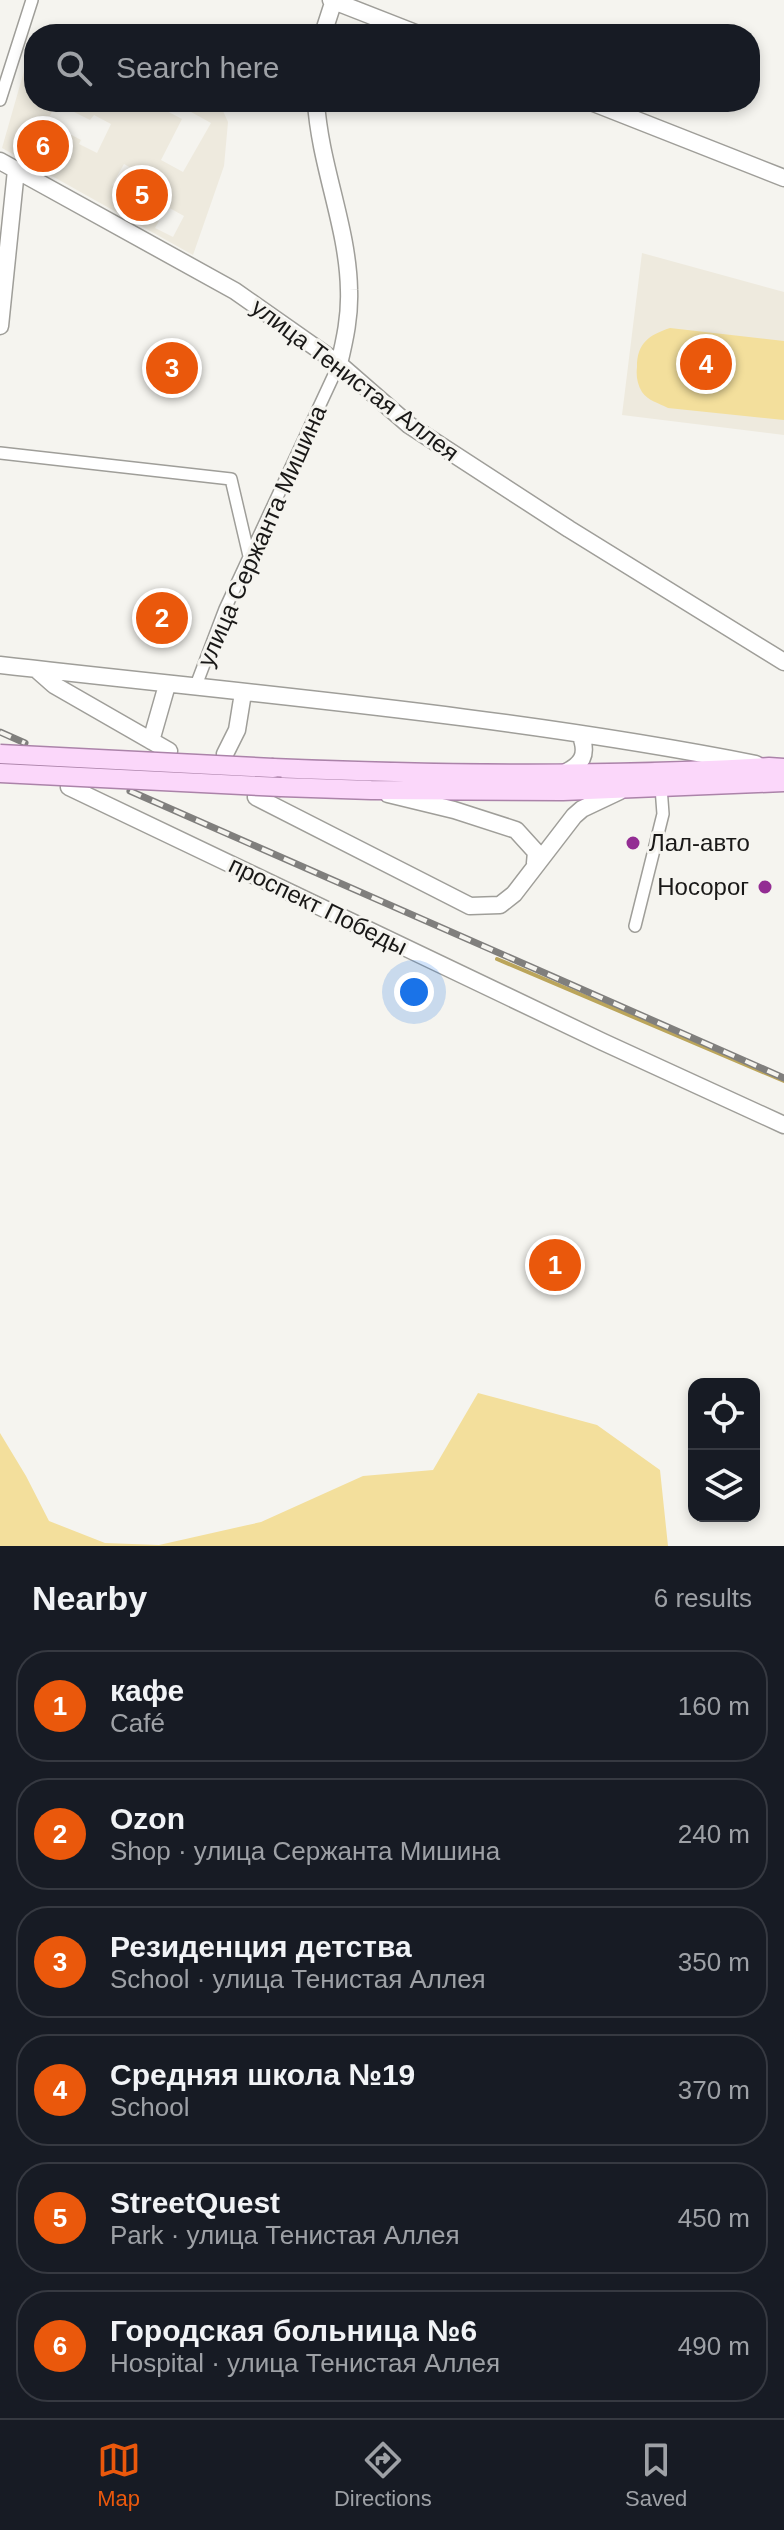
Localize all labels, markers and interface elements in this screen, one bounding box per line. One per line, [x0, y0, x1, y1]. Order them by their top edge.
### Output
search box [24, 24, 760, 112]
icon: search [52, 46, 96, 90]
text: Search here [116, 51, 279, 84]
pin: 6 [17, 116, 69, 176]
pin: 5 [116, 165, 168, 225]
street label: улица Тенистая Аллея [247, 293, 464, 466]
pin: 4 [680, 334, 732, 394]
pin: 3 [146, 338, 198, 398]
street label: улица Сержанта Мишина [192, 401, 332, 670]
pin: 2 [136, 588, 188, 648]
place label: Лал-авто [649, 829, 750, 856]
marker: Лал-авто [624, 834, 642, 852]
street label: проспект Победы [225, 851, 412, 960]
place label: Носорог [657, 873, 749, 900]
marker: Носорог [756, 878, 774, 896]
your location [394, 972, 434, 1012]
pin: 1 [529, 1235, 581, 1295]
map controls [688, 1378, 760, 1522]
button: locate [688, 1378, 760, 1450]
button: layers [688, 1450, 760, 1522]
text: Nearby [32, 1579, 147, 1617]
text: 6 results [654, 1583, 752, 1613]
text: кафе [110, 1674, 184, 1707]
text: 1 [53, 1691, 67, 1721]
text: 160 m [678, 1691, 750, 1721]
text: Café [110, 1708, 165, 1738]
text: Ozon [110, 1802, 185, 1835]
text: 2 [53, 1819, 67, 1849]
text: 240 m [678, 1819, 750, 1849]
text: Shop · улица Сержанта Мишина [110, 1836, 500, 1866]
text: Резиденция детства [110, 1930, 412, 1963]
text: 3 [53, 1947, 67, 1977]
text: 350 m [678, 1947, 750, 1977]
text: School · улица Тенистая Аллея [110, 1964, 486, 1994]
text: Средняя школа №19 [110, 2058, 415, 2091]
text: 4 [53, 2075, 67, 2105]
text: 370 m [678, 2075, 750, 2105]
text: School [110, 2092, 190, 2122]
text: StreetQuest [110, 2186, 280, 2219]
text: 5 [53, 2203, 67, 2233]
text: 450 m [678, 2203, 750, 2233]
text: Park · улица Тенистая Аллея [110, 2220, 460, 2250]
text: Городская больница №6 [110, 2314, 477, 2347]
text: 6 [53, 2331, 67, 2361]
text: 490 m [678, 2331, 750, 2361]
text: Hospital · улица Тенистая Аллея [110, 2348, 500, 2378]
tab: Map [97, 2438, 141, 2512]
tab: Directions [334, 2438, 432, 2512]
tab: Saved [625, 2438, 687, 2512]

